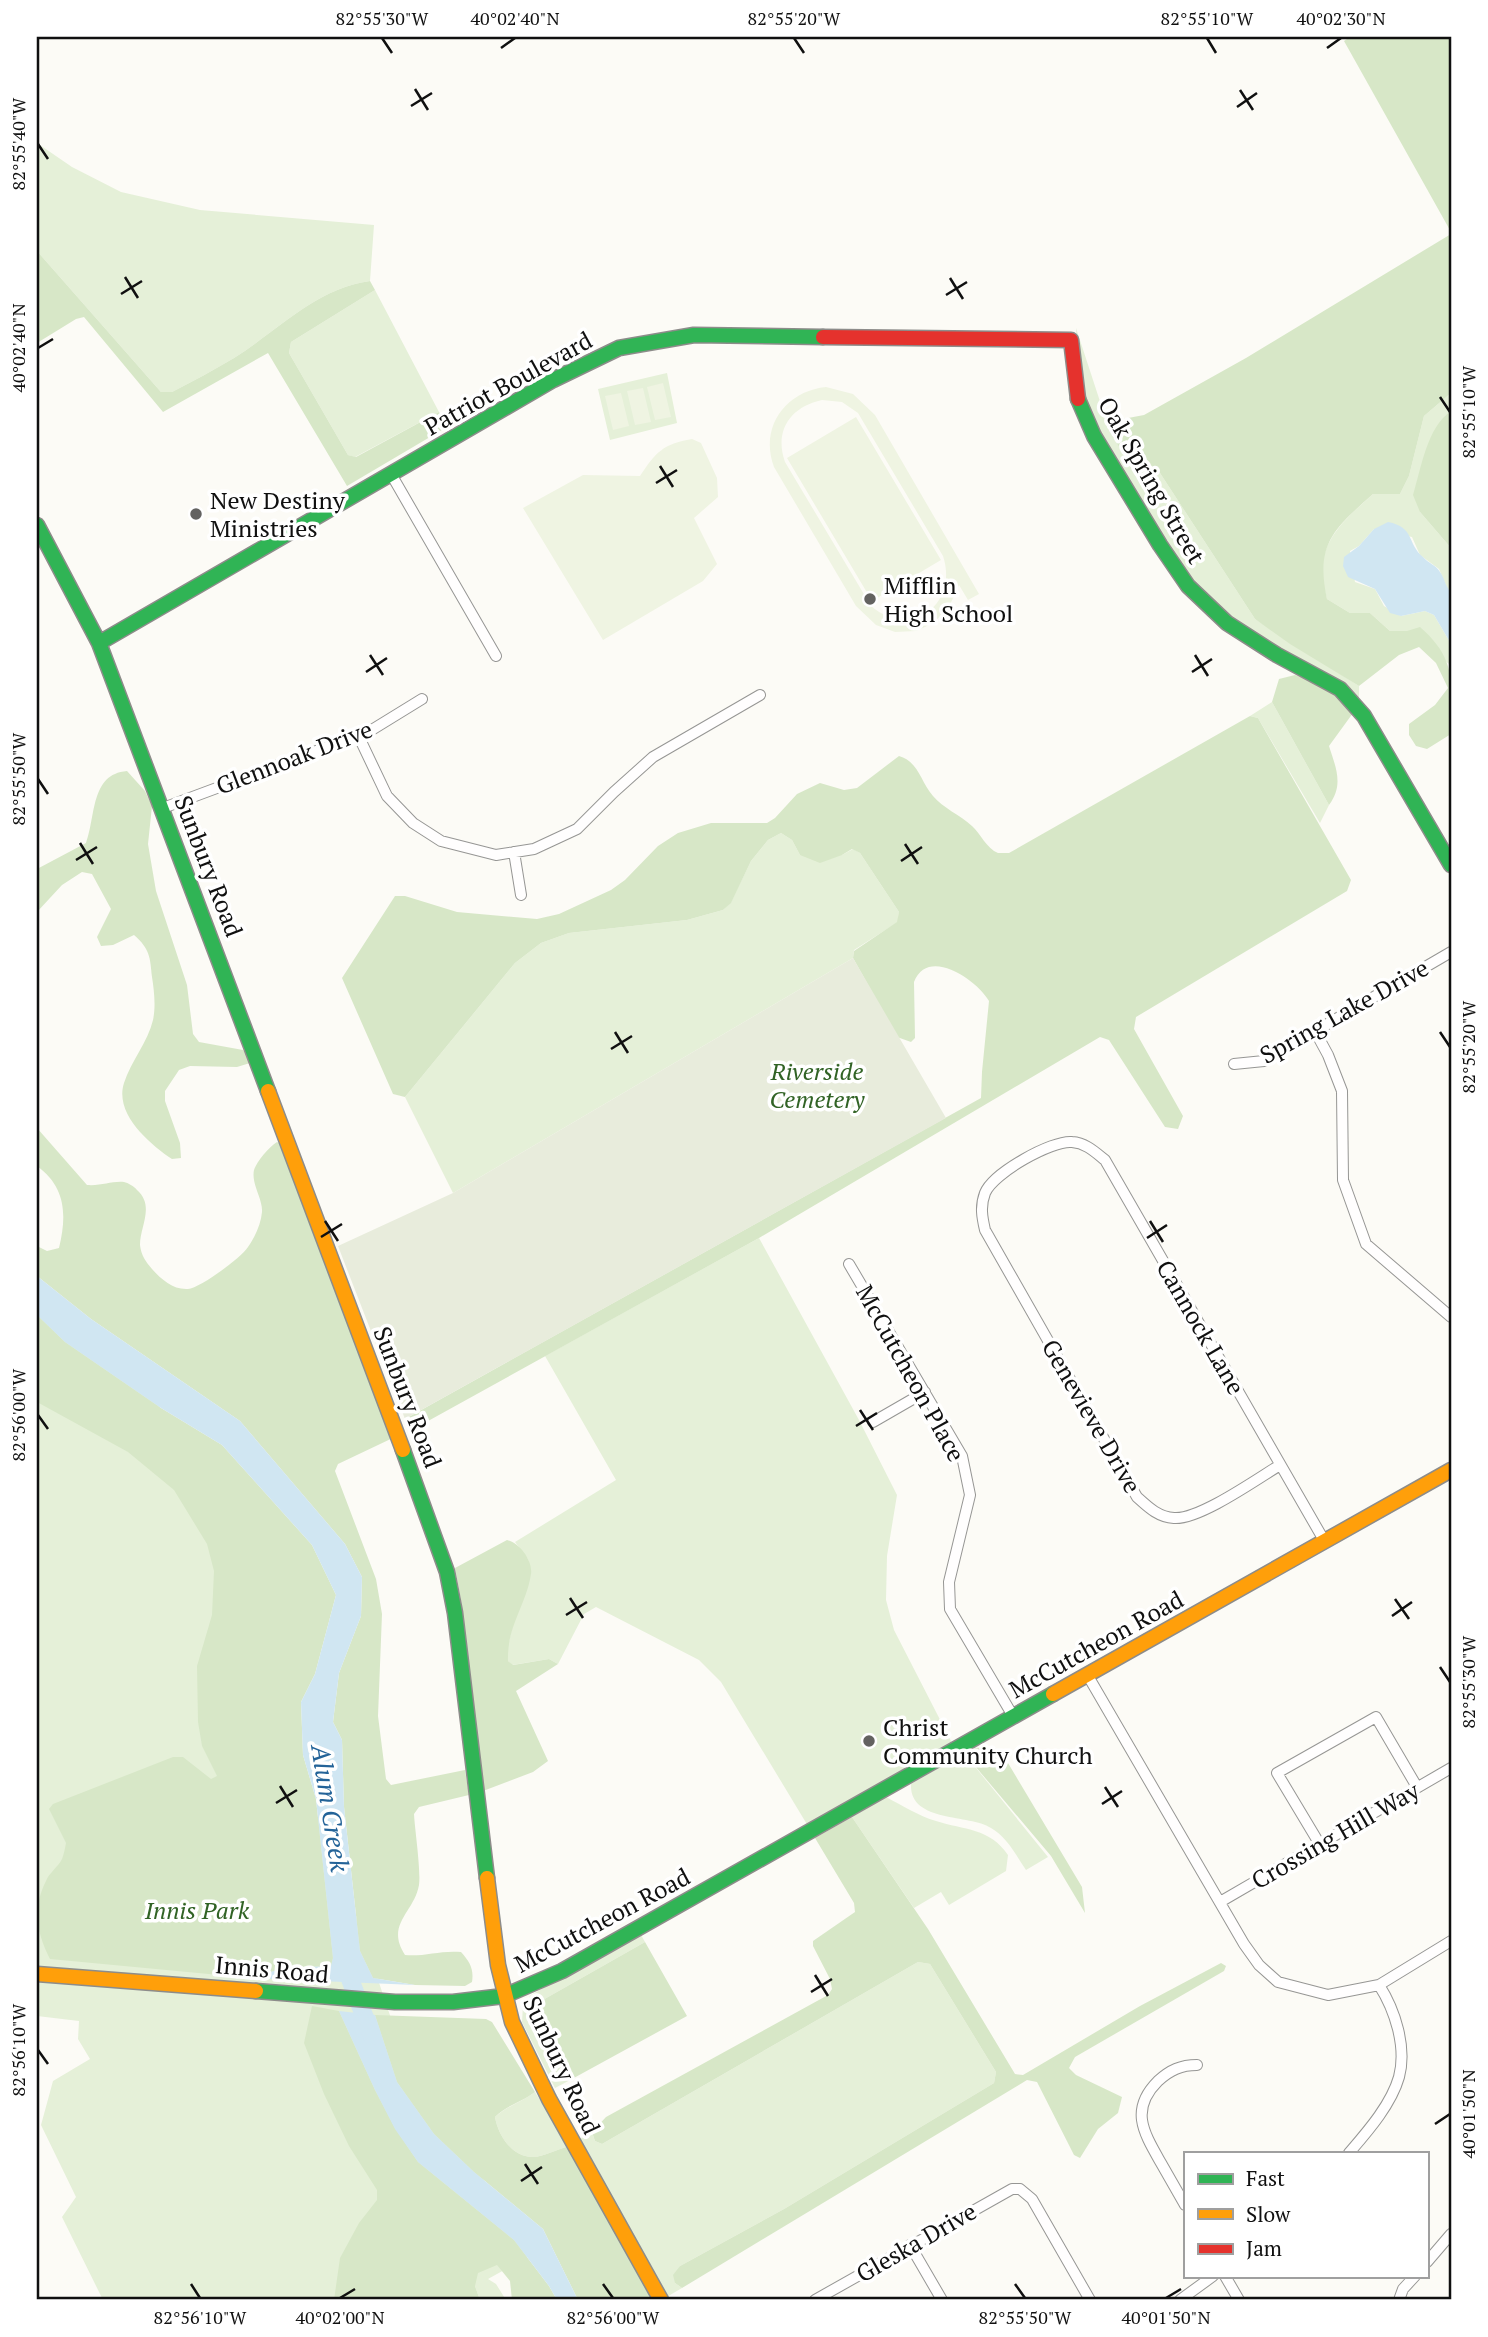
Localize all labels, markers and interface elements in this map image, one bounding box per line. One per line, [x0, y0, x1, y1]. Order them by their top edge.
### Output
text: 82°55'30"W [336, 6, 429, 30]
text: 40°02'40"N [470, 6, 560, 30]
text: 82°55'20"W [748, 6, 841, 30]
text: 82°55'10"W [1161, 6, 1254, 30]
text: 40°02'30"N [1296, 6, 1386, 30]
text: 82°55'40"W [6, 97, 30, 190]
text: 40°02'40"N [6, 303, 30, 393]
street label: Patriot Boulevard [418, 324, 598, 442]
text: 82°55'10"W [1456, 365, 1480, 458]
street label: Oak Spring Street [1091, 391, 1213, 569]
place label: New Destiny Ministries [210, 484, 346, 544]
marker: New Destiny Ministries [188, 506, 204, 522]
place label: Mifflin High School [884, 569, 1013, 629]
marker: Mifflin High School [862, 591, 878, 607]
street label: Glennoak Drive [211, 712, 377, 802]
text: 82°55'50"W [6, 732, 30, 825]
street label: Sunbury Road [167, 791, 251, 941]
street label: Spring Lake Drive [1254, 951, 1434, 1071]
text: 82°55'20"W [1456, 1000, 1480, 1093]
park label: Riverside Cemetery [770, 1055, 866, 1115]
street label: Cannock Lane [1150, 1254, 1252, 1400]
street label: McCutcheon Place [849, 1279, 973, 1467]
street label: Sunbury Road [366, 1322, 450, 1472]
street label: Genevieve Drive [1035, 1333, 1149, 1499]
text: 82°56'00"W [6, 1368, 30, 1461]
street label: McCutcheon Road [1003, 1583, 1189, 1705]
text: 82°55'30"W [1456, 1635, 1480, 1728]
place label: Christ Community Church [883, 1711, 1092, 1771]
marker: Christ Community Church [861, 1733, 877, 1749]
water label: Alum Creek [304, 1740, 358, 1875]
street label: Crossing Hill Way [1245, 1774, 1425, 1896]
street label: McCutcheon Road [509, 1860, 695, 1980]
park label: Innis Park [144, 1894, 250, 1926]
street label: Innis Road [214, 1948, 330, 1990]
street label: Sunbury Road [516, 1991, 608, 2139]
text: 82°56'10"W [6, 2003, 30, 2096]
text: 40°01'50"N [1456, 2069, 1480, 2159]
legend [1184, 2152, 1428, 2278]
text: Fast [1246, 2164, 1285, 2192]
street label: Gleska Drive [850, 2195, 982, 2289]
text: Slow [1246, 2200, 1291, 2228]
text: Jam [1246, 2234, 1282, 2262]
text: 82°56'10"W [154, 2305, 247, 2329]
text: 40°02'00"N [295, 2305, 385, 2329]
text: 82°56'00"W [567, 2305, 660, 2329]
text: 82°55'50"W [979, 2305, 1072, 2329]
text: 40°01'50"N [1121, 2305, 1211, 2329]

